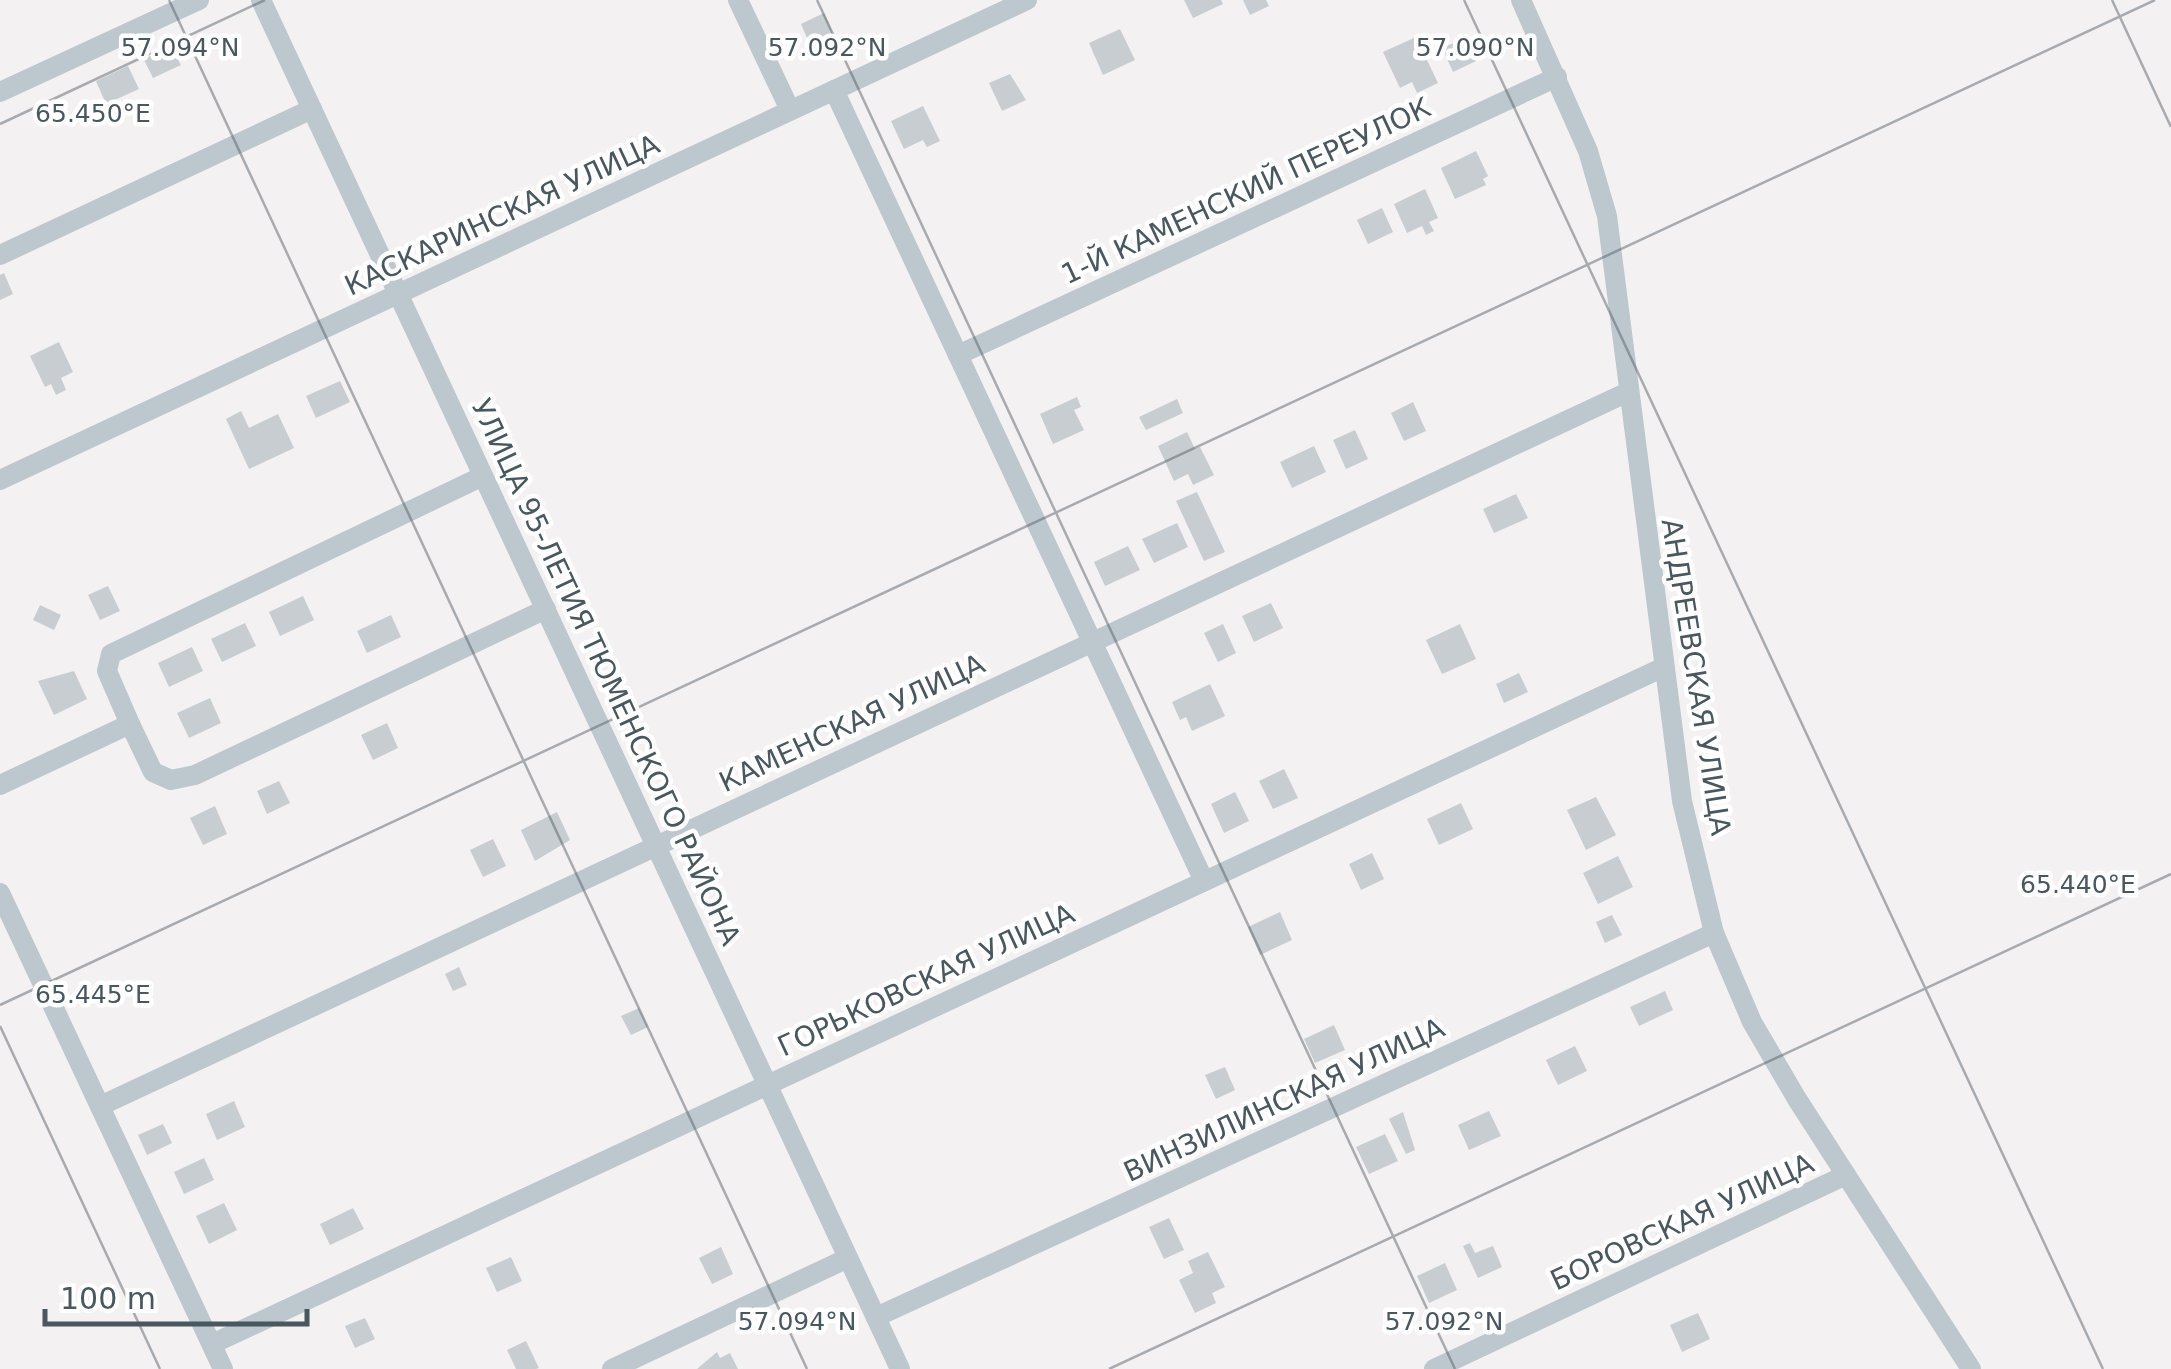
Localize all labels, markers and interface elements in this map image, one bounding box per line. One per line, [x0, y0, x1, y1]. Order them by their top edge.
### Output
text: 57.094°N [121, 33, 239, 62]
text: 57.092°N [768, 33, 886, 62]
text: 57.090°N [1416, 33, 1534, 62]
street label: 1-Й КАМЕНСКИЙ ПЕРЕУЛОК [1056, 90, 1436, 291]
text: 65.450°E [35, 99, 151, 128]
street label: КАСКАРИНСКАЯ УЛИЦА [339, 127, 665, 303]
street label: УЛИЦА 95-ЛЕТИЯ ТЮМЕНСКОГО РАЙОНА [465, 393, 748, 950]
street label: АНДРЕЕВСКАЯ УЛИЦА [1655, 516, 1737, 838]
street label: КАМЕНСКАЯ УЛИЦА [714, 647, 990, 799]
text: 65.440°E [2020, 870, 2136, 899]
street label: ГОРЬКОВСКАЯ УЛИЦА [773, 897, 1079, 1063]
text: 65.445°E [35, 980, 151, 1009]
street label: ВИНЗИЛИНСКАЯ УЛИЦА [1118, 1011, 1450, 1189]
street label: БОРОВСКАЯ УЛИЦА [1545, 1147, 1819, 1297]
scale bar [45, 1264, 308, 1326]
text: 100 m [60, 1281, 156, 1316]
text: 57.094°N [738, 1307, 856, 1336]
text: 57.092°N [1385, 1307, 1503, 1336]

